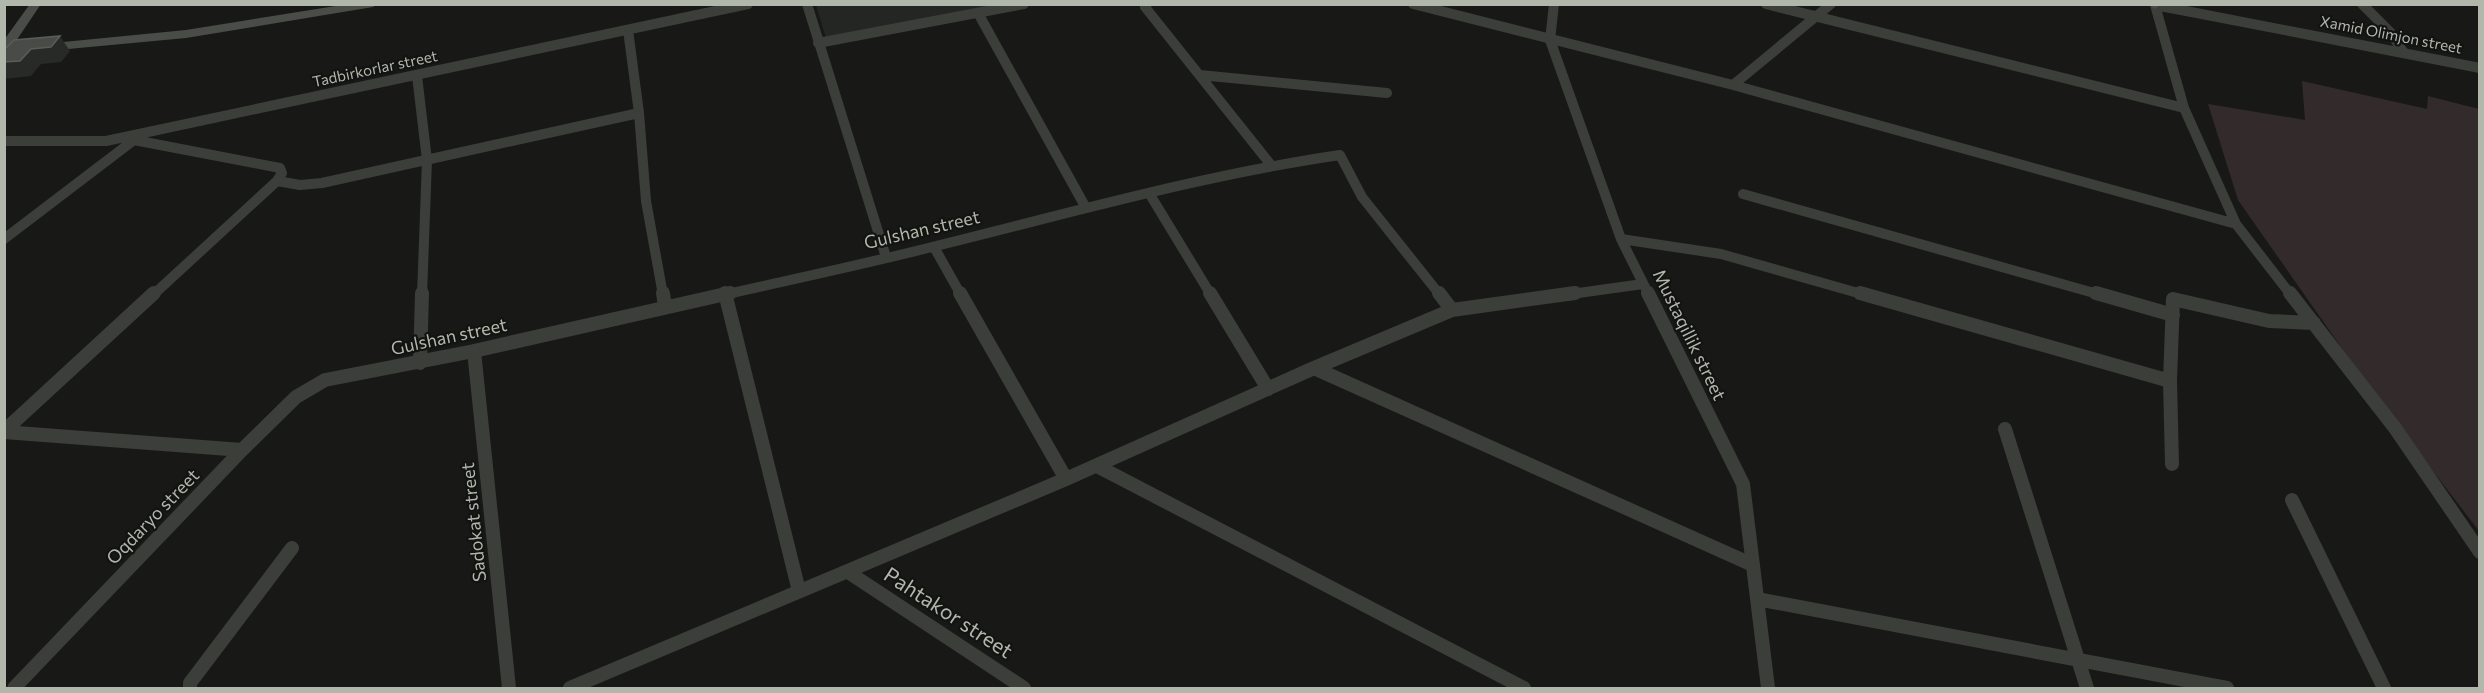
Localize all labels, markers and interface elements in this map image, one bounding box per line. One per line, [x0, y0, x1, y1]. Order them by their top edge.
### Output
street label: Xamid Olimjon street [2319, 11, 2464, 57]
street label: Tadbirkorlar street [311, 46, 439, 90]
street label: Gulshan street [862, 205, 982, 253]
street label: Mustaqillik street [1649, 266, 1731, 404]
street label: Gulshan street [389, 313, 509, 359]
street label: Sadokat street [456, 461, 490, 583]
street label: Oqdaryo street [101, 464, 203, 569]
street label: Pahtakor street [880, 561, 1018, 663]

